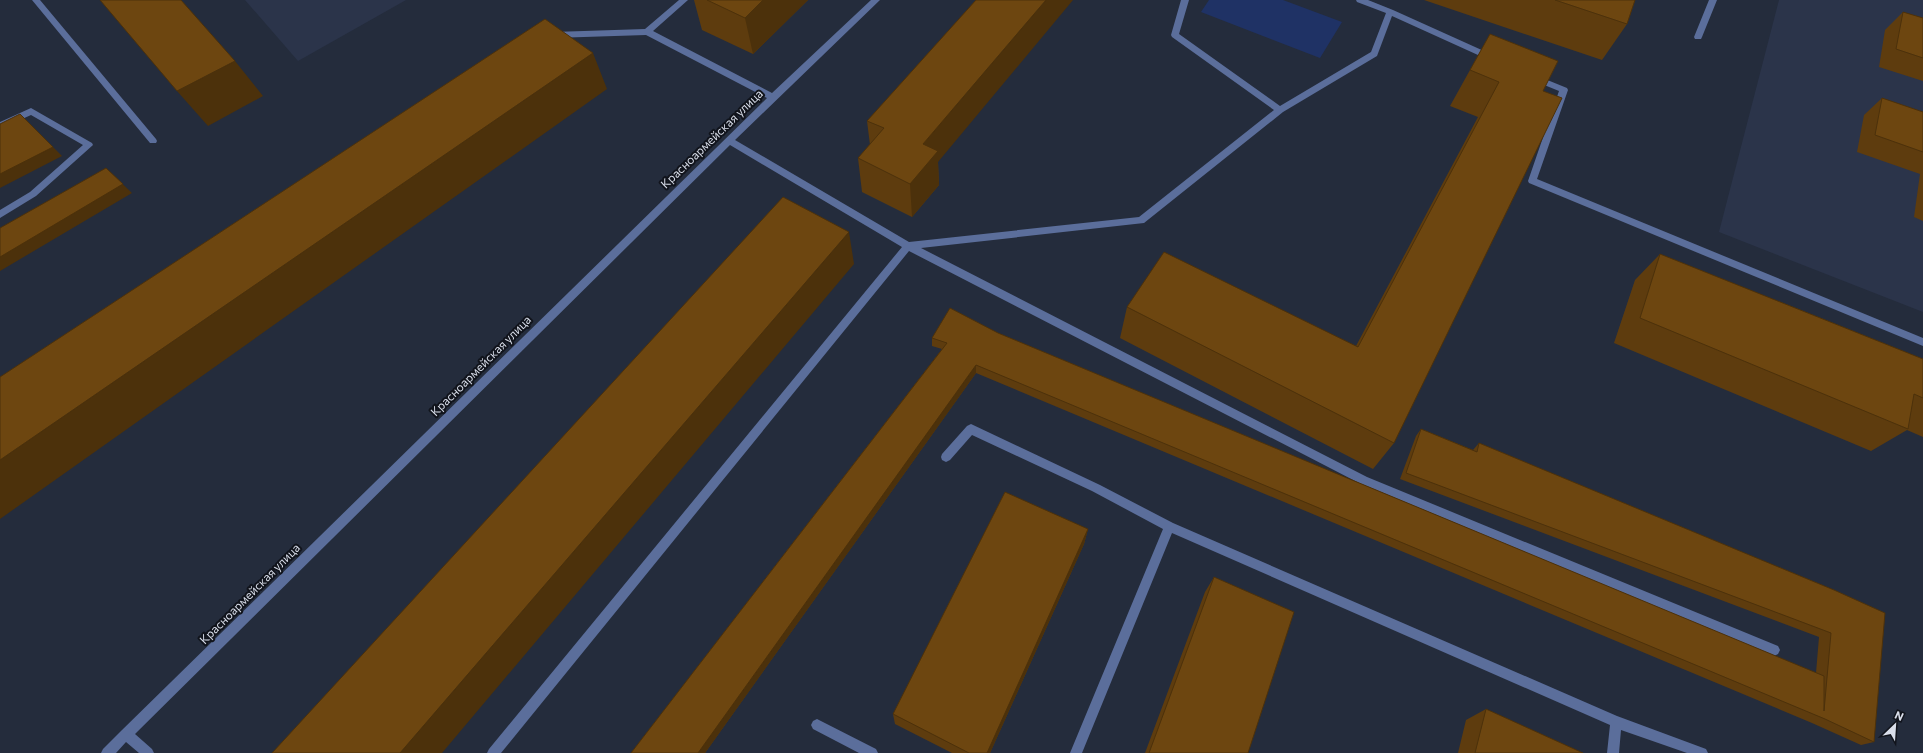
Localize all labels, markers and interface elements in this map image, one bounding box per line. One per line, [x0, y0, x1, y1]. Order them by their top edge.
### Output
street label: Красноармейская улица [657, 86, 765, 191]
street label: Красноармейская улица [427, 312, 533, 418]
street label: Красноармейская улица [196, 540, 302, 646]
north arrow [1875, 705, 1915, 745]
text: N [1893, 708, 1906, 723]

